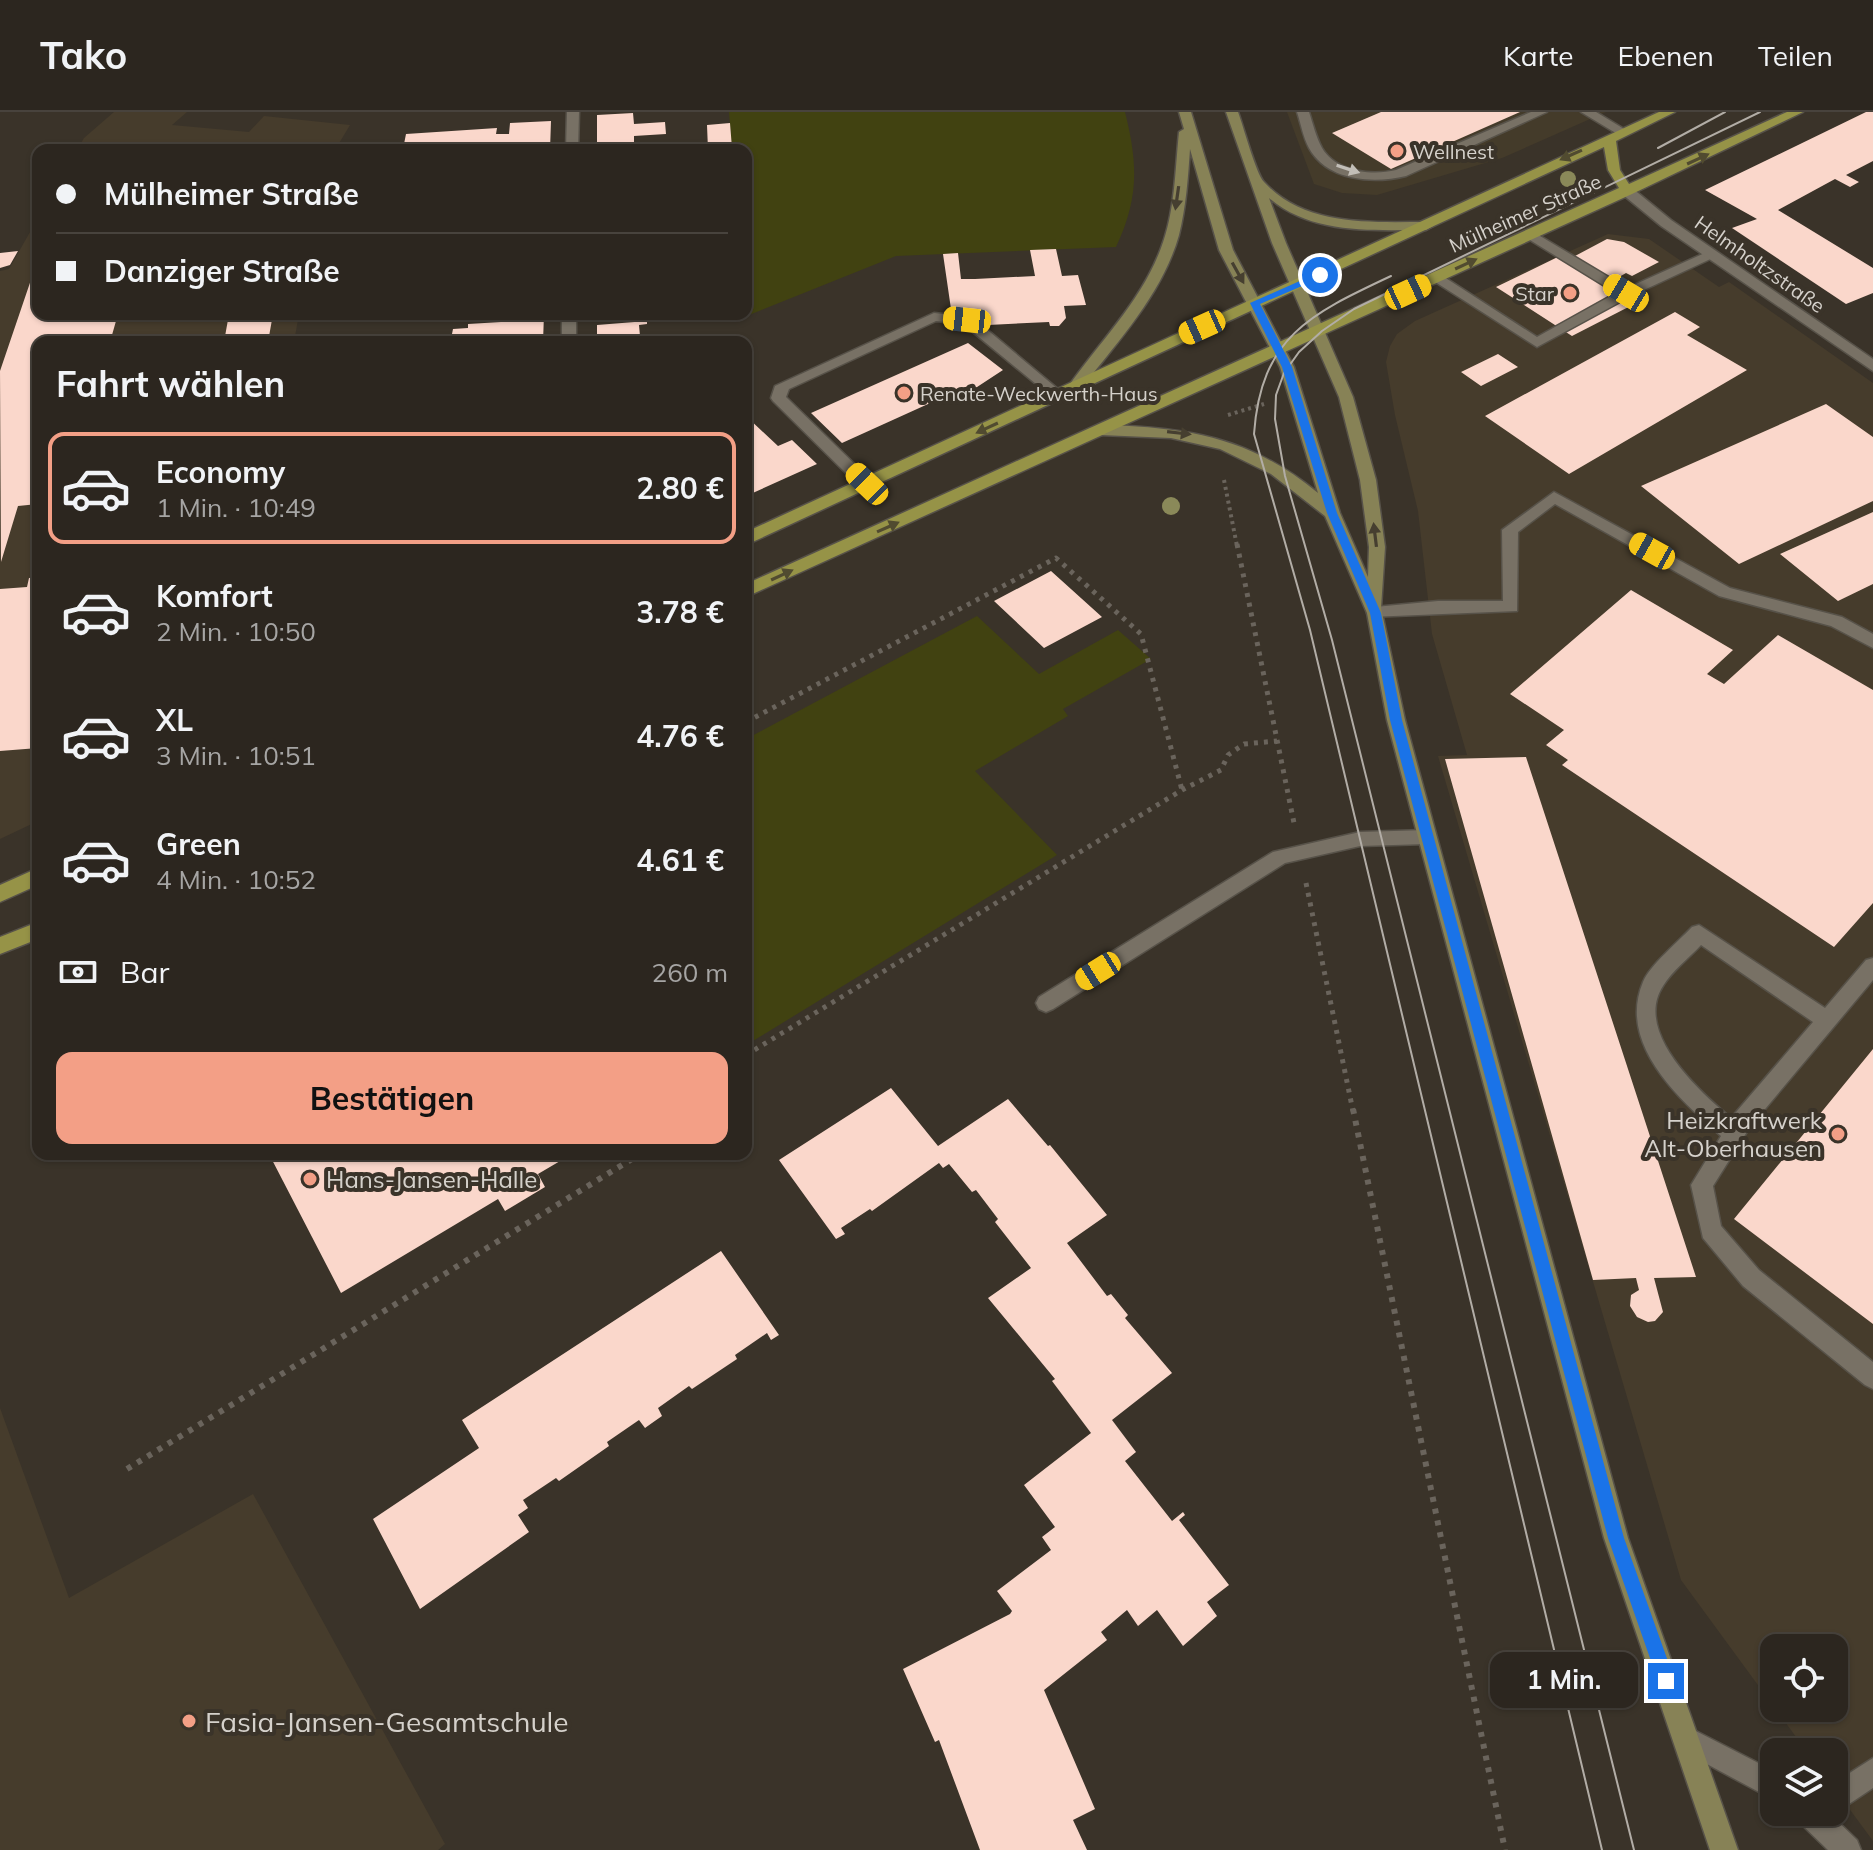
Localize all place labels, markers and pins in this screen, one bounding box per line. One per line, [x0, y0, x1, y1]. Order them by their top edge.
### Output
place label: Wellnest [1413, 139, 1494, 164]
marker: Wellnest [1388, 142, 1406, 160]
place label: Star [1515, 281, 1555, 306]
marker: Star [1561, 284, 1579, 302]
place label: Renate-Weckwerth-Haus [920, 381, 1158, 406]
marker: Renate-Weckwerth-Haus [895, 384, 913, 402]
place label: Heizkraftwerk Alt-Oberhausen [1644, 1105, 1823, 1163]
marker: Heizkraftwerk Alt-Oberhausen [1829, 1125, 1847, 1143]
place label: Hans-Jansen-Halle [326, 1164, 537, 1194]
marker: Hans-Jansen-Halle [301, 1170, 319, 1188]
place label: Fasia-Jansen-Gesamtschule [205, 1704, 569, 1739]
marker: Fasia-Jansen-Gesamtschule [180, 1712, 198, 1730]

